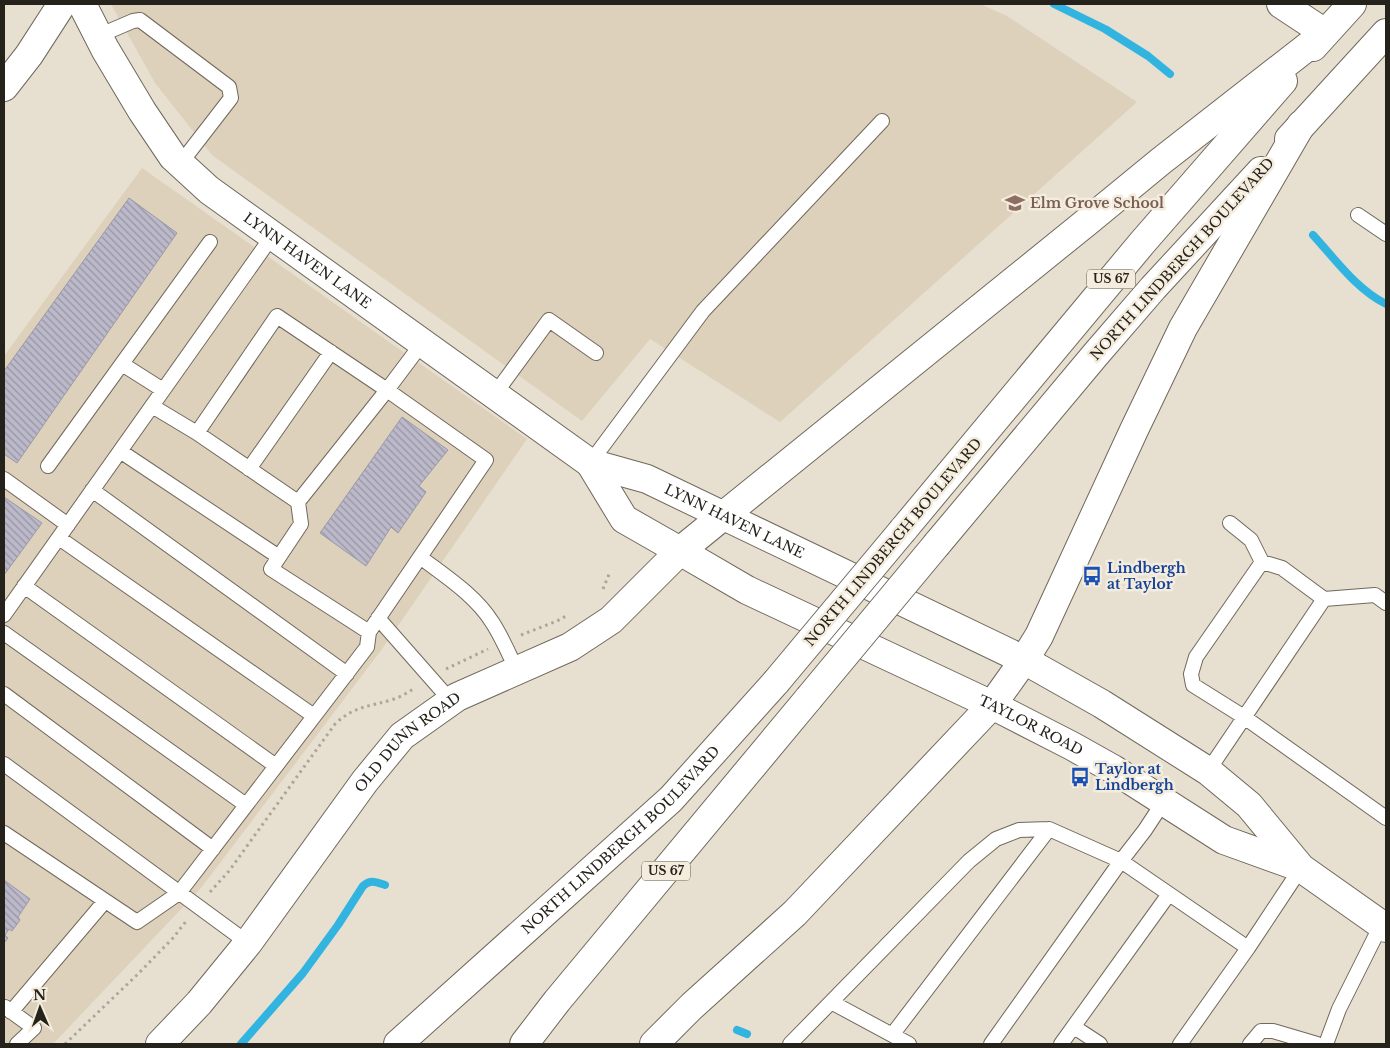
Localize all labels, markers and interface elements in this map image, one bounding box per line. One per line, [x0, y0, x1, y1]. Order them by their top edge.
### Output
street label: NORTH LINDBERGH BOULEVARD [1086, 154, 1278, 364]
school or university icon: Elm Grove School [1004, 192, 1026, 214]
place label: Elm Grove School [1030, 194, 1164, 212]
street label: LYNN HAVEN LANE [240, 209, 375, 312]
road number: US 67 [1087, 270, 1135, 288]
street label: NORTH LINDBERGH BOULEVARD [800, 434, 986, 650]
street label: LYNN HAVEN LANE [662, 480, 807, 562]
place label: Lindbergh at Taylor [1107, 559, 1186, 593]
bus stop icon: Lindbergh at Taylor [1081, 565, 1103, 587]
street label: OLD DUNN ROAD [351, 688, 464, 796]
street label: TAYLOR ROAD [976, 691, 1086, 759]
street label: NORTH LINDBERGH BOULEVARD [518, 742, 723, 938]
place label: Taylor at Lindbergh [1095, 760, 1174, 794]
bus stop icon: Taylor at Lindbergh [1069, 766, 1091, 788]
road number: US 67 [642, 861, 690, 880]
north arrow [15, 983, 65, 1033]
text: N [33, 986, 46, 1004]

